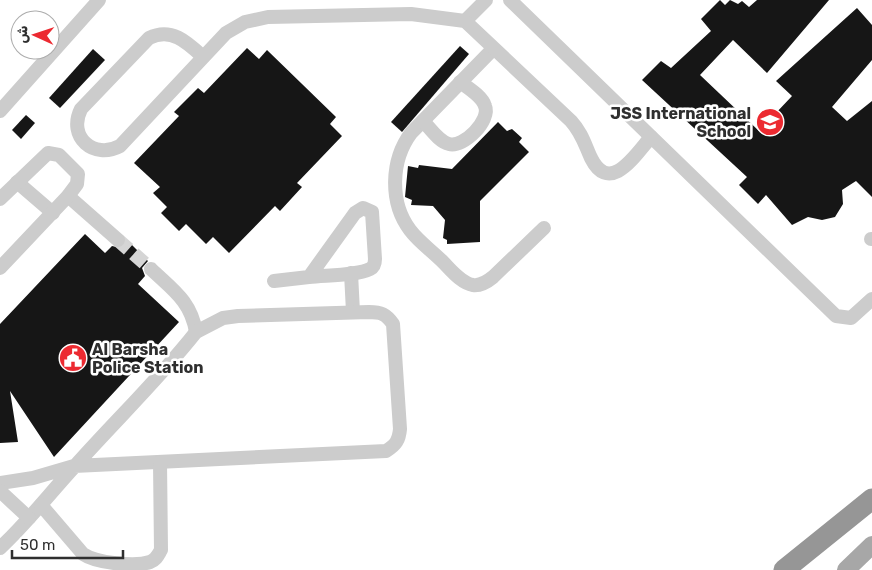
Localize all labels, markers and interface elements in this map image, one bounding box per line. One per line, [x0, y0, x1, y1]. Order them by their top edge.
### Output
north arrow [10, 10, 60, 60]
text: ش [14, 25, 31, 44]
place label: JSS International School [610, 104, 751, 141]
school or university icon: JSS International School [755, 107, 785, 137]
place label: Al Barsha Police Station [92, 340, 204, 377]
public building icon: Al Barsha Police Station [58, 343, 88, 373]
scale bar [12, 528, 124, 560]
text: 50 m [20, 536, 55, 554]

